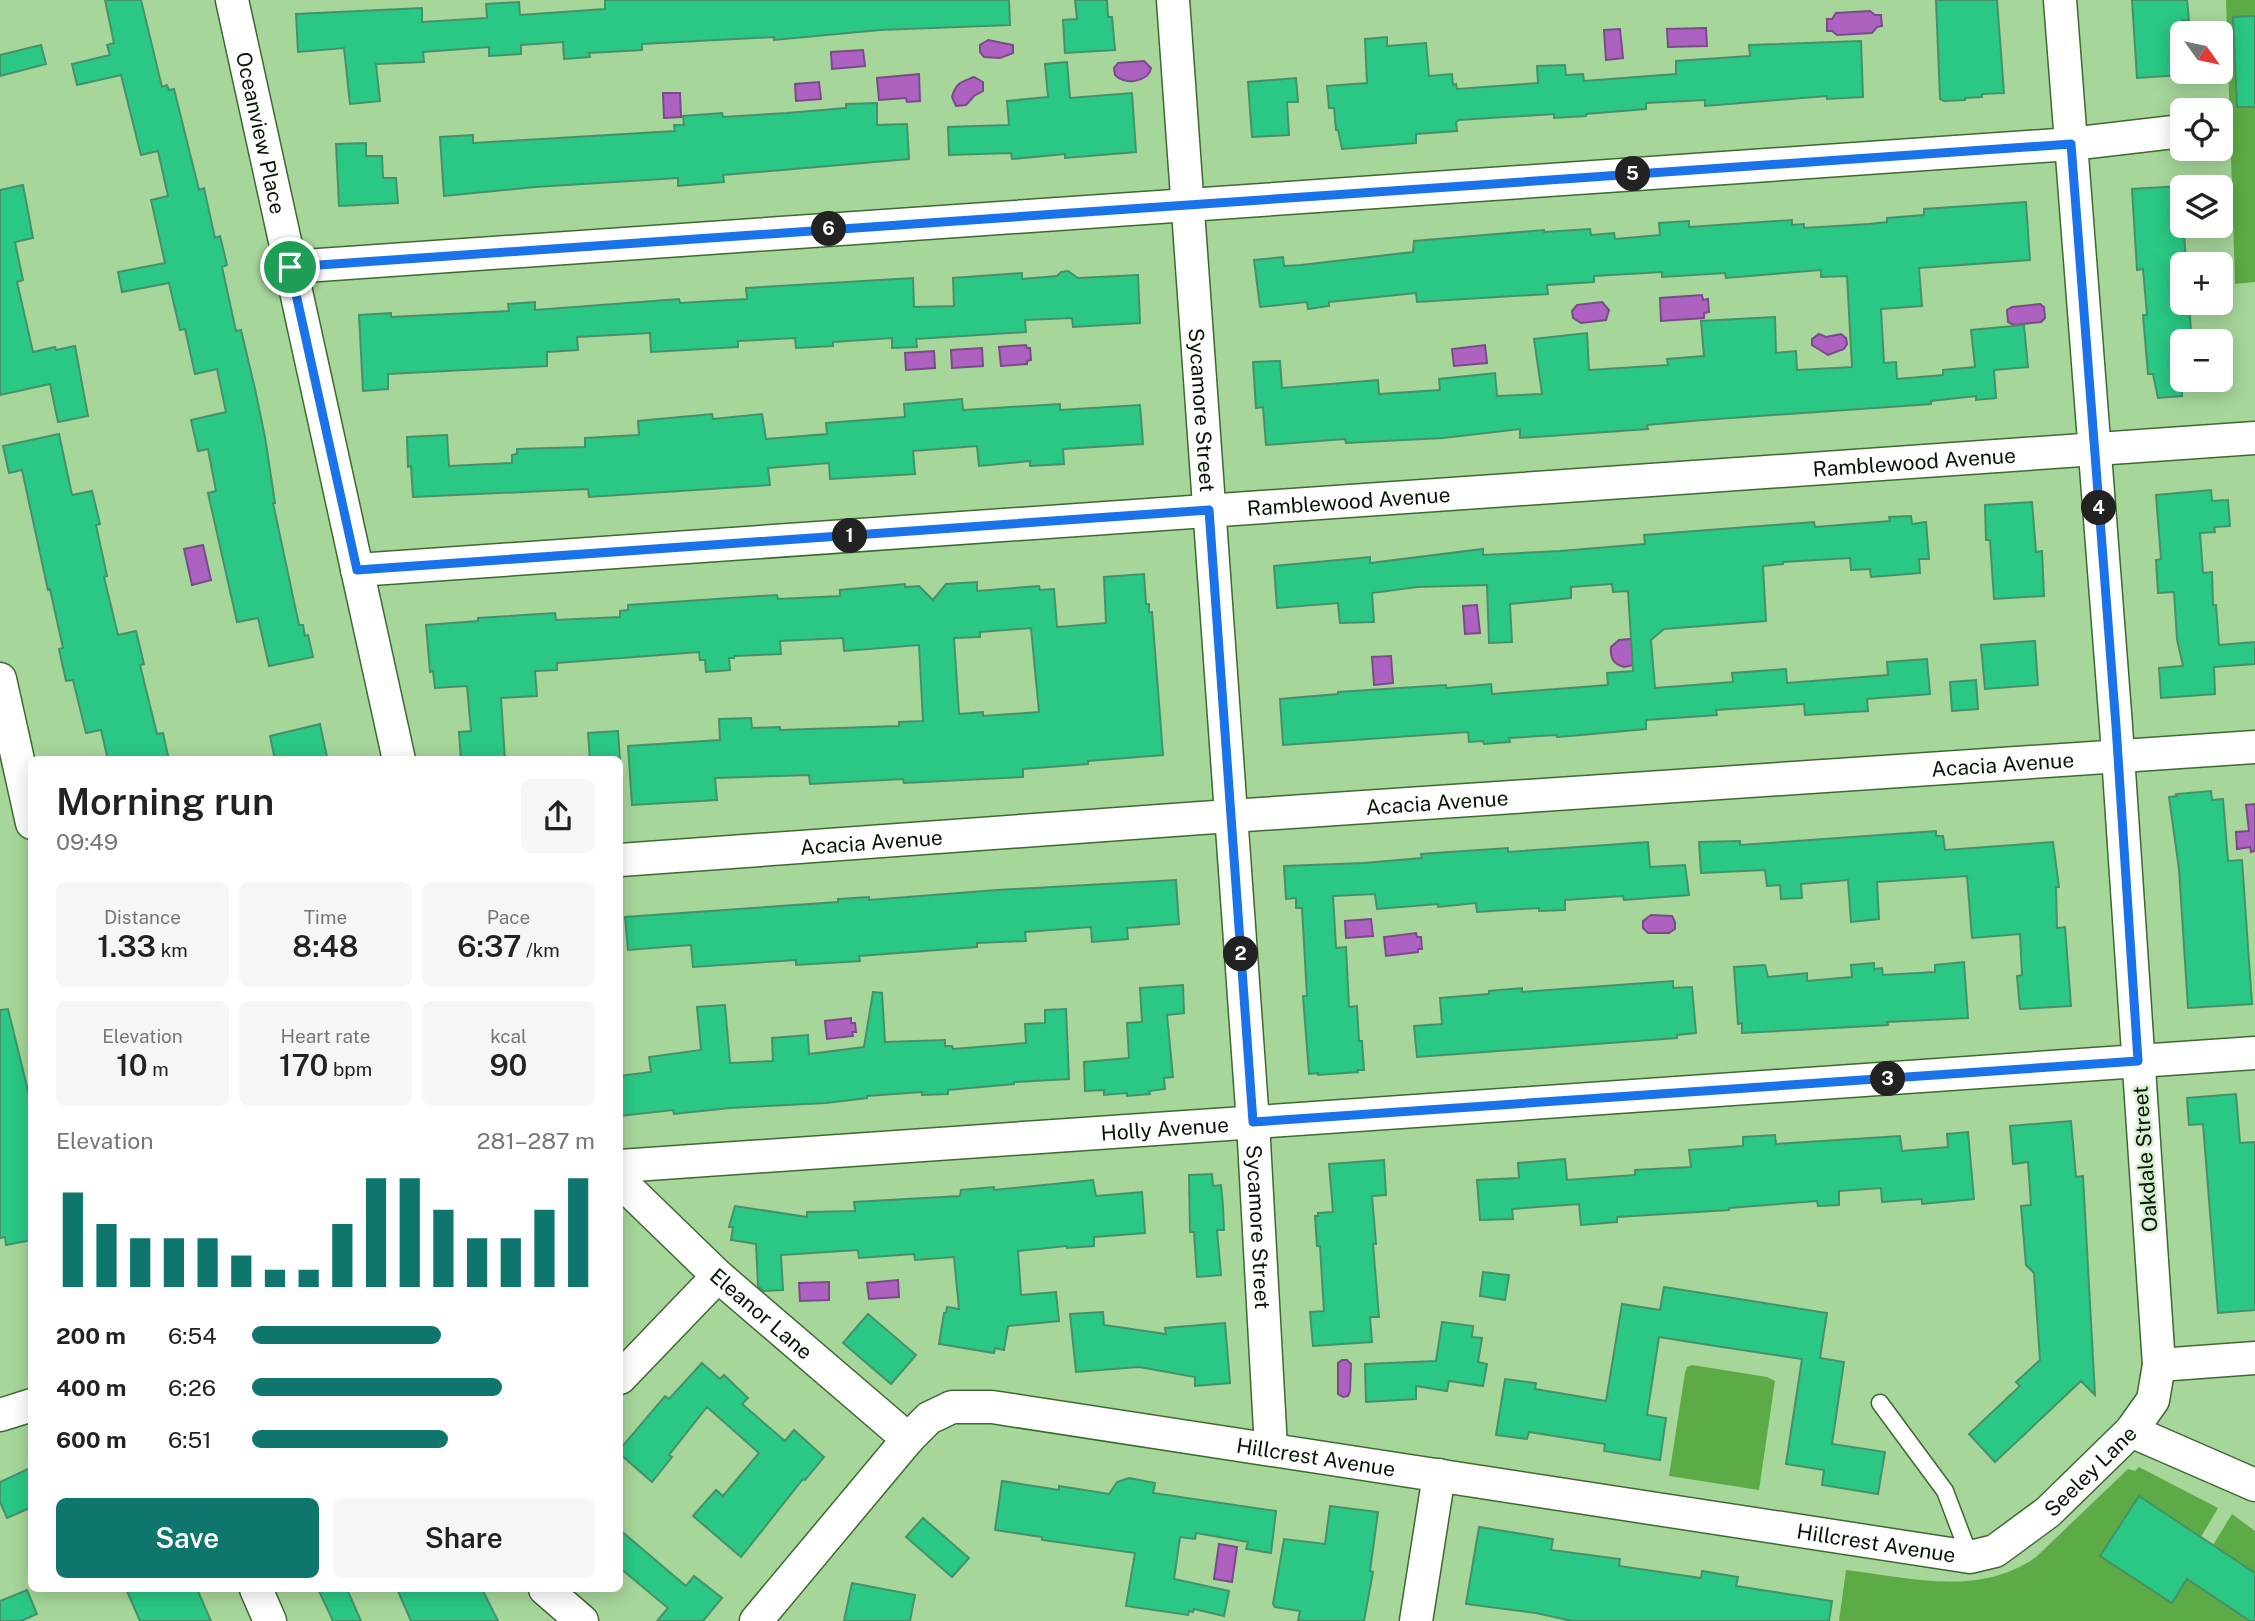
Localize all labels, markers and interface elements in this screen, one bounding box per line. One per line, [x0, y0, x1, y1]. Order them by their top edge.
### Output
north arrow [2170, 21, 2233, 84]
map controls [2170, 21, 2233, 392]
street label: Oceanview Place [231, 49, 291, 216]
button: locate [2170, 98, 2233, 161]
pin: 5 [1616, 156, 1650, 192]
text: 5 [1626, 162, 1639, 184]
button: layers [2170, 175, 2233, 238]
pin: 6 [812, 212, 846, 246]
text: 6 [822, 217, 835, 239]
pin [260, 237, 320, 297]
icon: arrive [271, 248, 309, 286]
button: + [2170, 252, 2233, 315]
street label: Sycamore Street [1184, 327, 1221, 493]
button: − [2170, 329, 2233, 392]
street label: Ramblewood Avenue [1812, 442, 2017, 481]
street label: Ramblewood Avenue [1246, 482, 1451, 521]
pin: 4 [2082, 490, 2116, 526]
text: 4 [2092, 496, 2105, 518]
pin: 1 [832, 518, 868, 554]
text: 1 [845, 524, 854, 546]
street label: Acacia Avenue [1931, 747, 2075, 781]
text: Morning run [56, 779, 274, 824]
button: share [521, 779, 595, 853]
street label: Acacia Avenue [1365, 785, 1509, 819]
street label: Acacia Avenue [799, 824, 944, 859]
text: 09:49 [56, 828, 118, 855]
text: Distance [104, 906, 181, 928]
text: Time [304, 906, 347, 928]
text: Pace [487, 906, 530, 928]
text: 1.33 [97, 928, 156, 964]
text: 8:48 [292, 928, 359, 964]
text: 6:37 [457, 928, 521, 964]
pin: 2 [1224, 936, 1258, 972]
text: km [156, 939, 188, 961]
text: /km [521, 939, 560, 961]
text: 2 [1234, 942, 1247, 964]
text: Elevation [102, 1025, 183, 1047]
text: Heart rate [281, 1025, 370, 1047]
text: kcal [490, 1025, 527, 1047]
text: 10 [116, 1047, 148, 1083]
text: 170 [279, 1047, 328, 1083]
text: 90 [489, 1047, 528, 1083]
text: m [148, 1058, 169, 1080]
text: bpm [328, 1058, 372, 1080]
pin: 3 [1870, 1062, 1906, 1096]
text: 3 [1881, 1067, 1894, 1089]
street label: Oakdale Street [2127, 1085, 2163, 1233]
street label: Holly Avenue [1100, 1111, 1230, 1145]
text: Elevation [56, 1127, 154, 1154]
text: 281–287 m [477, 1127, 595, 1154]
street label: Sycamore Street [1242, 1144, 1276, 1310]
street label: Eleanor Lane [705, 1263, 818, 1364]
text: 200 m [56, 1322, 126, 1349]
text: 6:54 [168, 1322, 217, 1349]
text: 400 m [56, 1374, 126, 1401]
text: 6:26 [168, 1374, 216, 1401]
street label: Seeley Lane [2039, 1420, 2141, 1522]
text: 600 m [56, 1426, 126, 1453]
text: 6:51 [168, 1426, 212, 1453]
street label: Hillcrest Avenue [1235, 1432, 1397, 1481]
button: Save [56, 1498, 319, 1578]
button: Share [333, 1498, 595, 1578]
street label: Hillcrest Avenue [1795, 1518, 1957, 1567]

